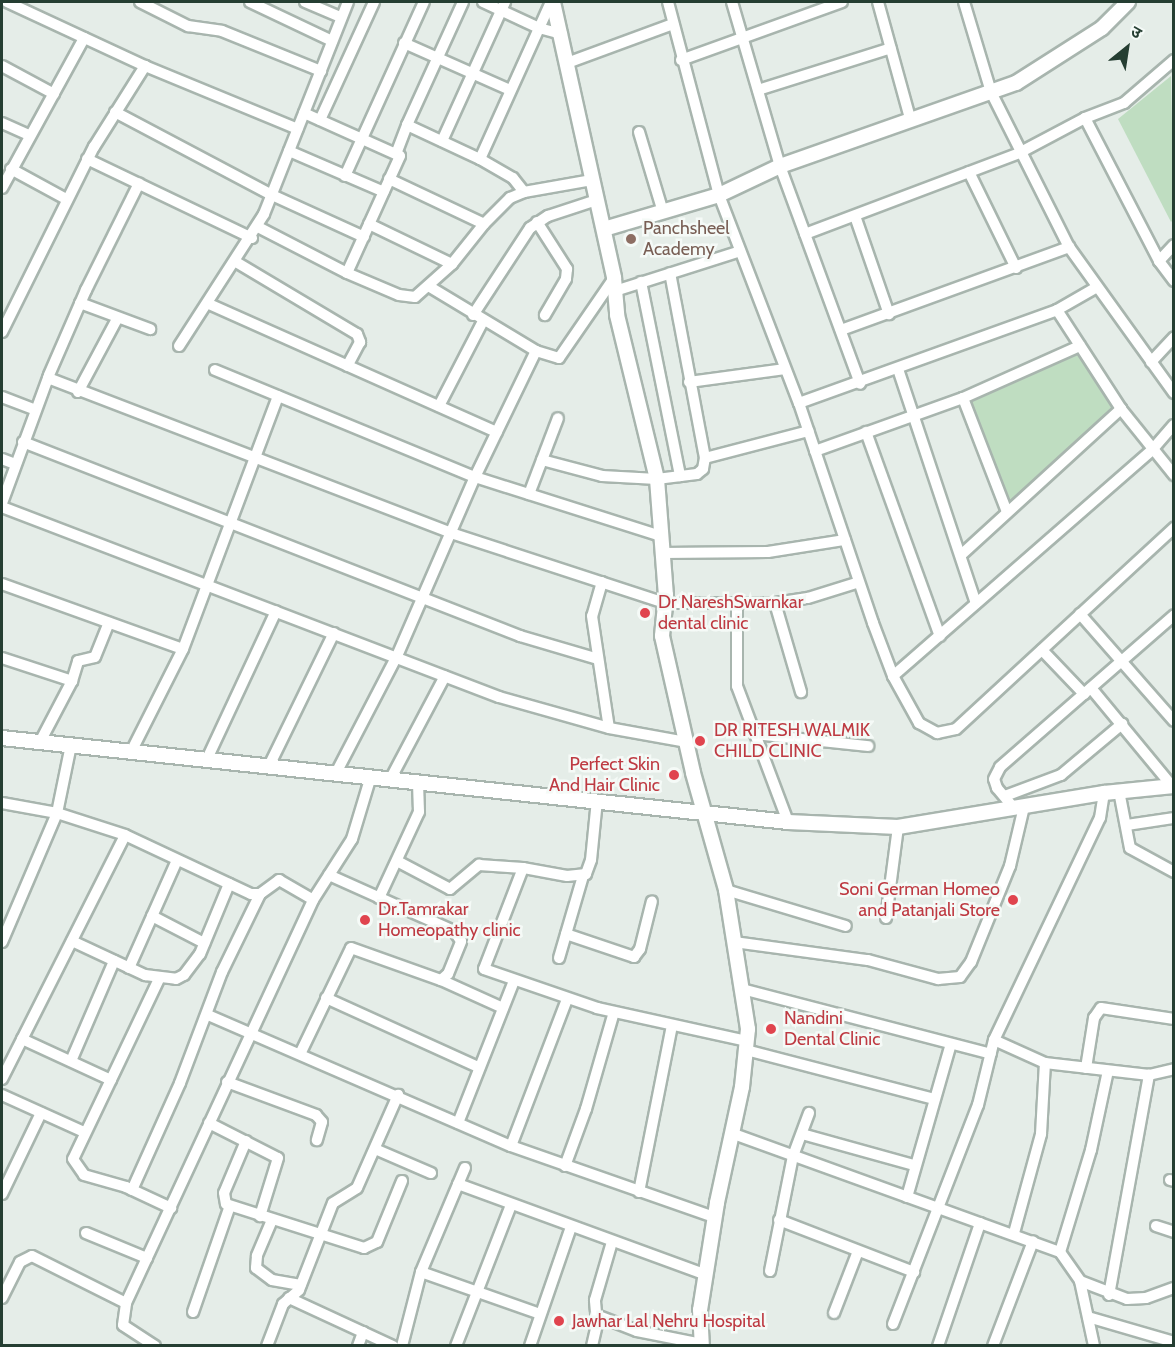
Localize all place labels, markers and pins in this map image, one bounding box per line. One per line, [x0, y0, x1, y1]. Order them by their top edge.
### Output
place label: Panchsheel Academy [643, 218, 730, 260]
marker: Panchsheel Academy [624, 232, 638, 246]
place label: Dr NareshSwarnkar dental clinic [658, 592, 803, 634]
marker: Dr NareshSwarnkar dental clinic [636, 604, 654, 622]
place label: DR RITESH WALMIK CHILD CLINIC [714, 720, 870, 762]
marker: DR RITESH WALMIK CHILD CLINIC [691, 732, 709, 750]
place label: Perfect Skin And Hair Clinic [549, 754, 660, 796]
marker: Perfect Skin And Hair Clinic [665, 766, 683, 784]
place label: Soni German Homeo and Patanjali Store [839, 879, 1000, 922]
marker: Soni German Homeo and Patanjali Store [1004, 891, 1022, 909]
place label: Dr.Tamrakar Homeopathy clinic [378, 899, 521, 942]
marker: Dr.Tamrakar Homeopathy clinic [356, 911, 374, 929]
place label: Nandini Dental Clinic [784, 1008, 880, 1050]
marker: Nandini Dental Clinic [762, 1020, 780, 1038]
place label: Jawhar Lal Nehru Hospital [572, 1310, 765, 1332]
marker: Jawhar Lal Nehru Hospital [550, 1312, 568, 1330]

